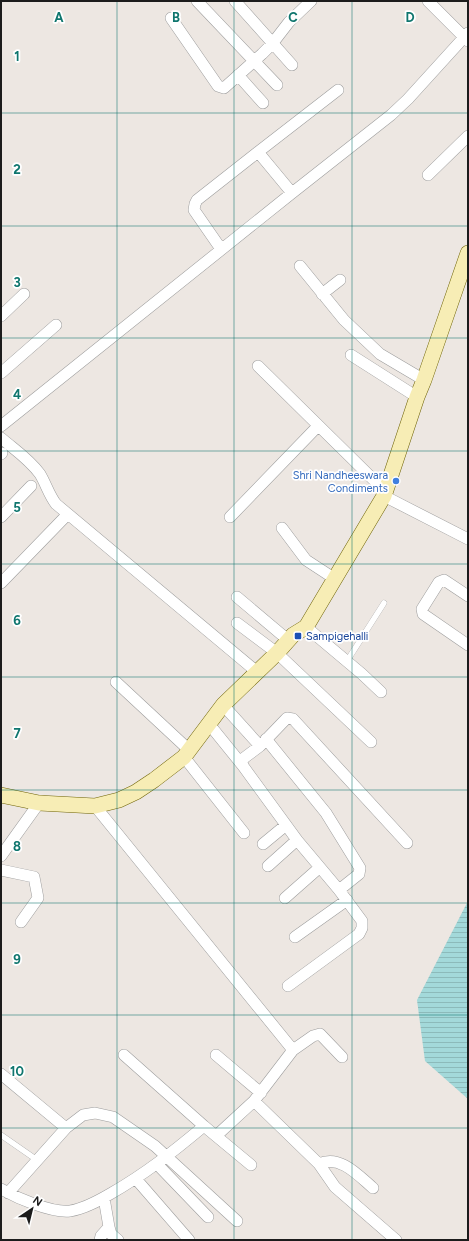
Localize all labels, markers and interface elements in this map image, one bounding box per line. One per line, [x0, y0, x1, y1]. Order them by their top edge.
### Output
text: A [54, 10, 64, 25]
text: B [172, 10, 180, 25]
text: C [288, 10, 298, 25]
text: D [405, 10, 415, 25]
text: 1 [14, 49, 20, 64]
text: 2 [13, 162, 21, 177]
text: 3 [13, 275, 21, 290]
text: 4 [13, 387, 21, 402]
place label: Shri Nandheeswara Condiments [293, 469, 388, 495]
marker: Shri Nandheeswara Condiments [391, 476, 401, 486]
text: 5 [13, 500, 21, 515]
text: 6 [13, 613, 21, 628]
place label: Sampigehalli [306, 630, 368, 643]
marker: Sampigehalli [293, 631, 303, 641]
text: 7 [13, 726, 21, 741]
text: 8 [13, 839, 21, 854]
text: 9 [13, 952, 21, 967]
text: 10 [10, 1064, 24, 1079]
north arrow [12, 1189, 52, 1229]
text: N [30, 1193, 45, 1209]

